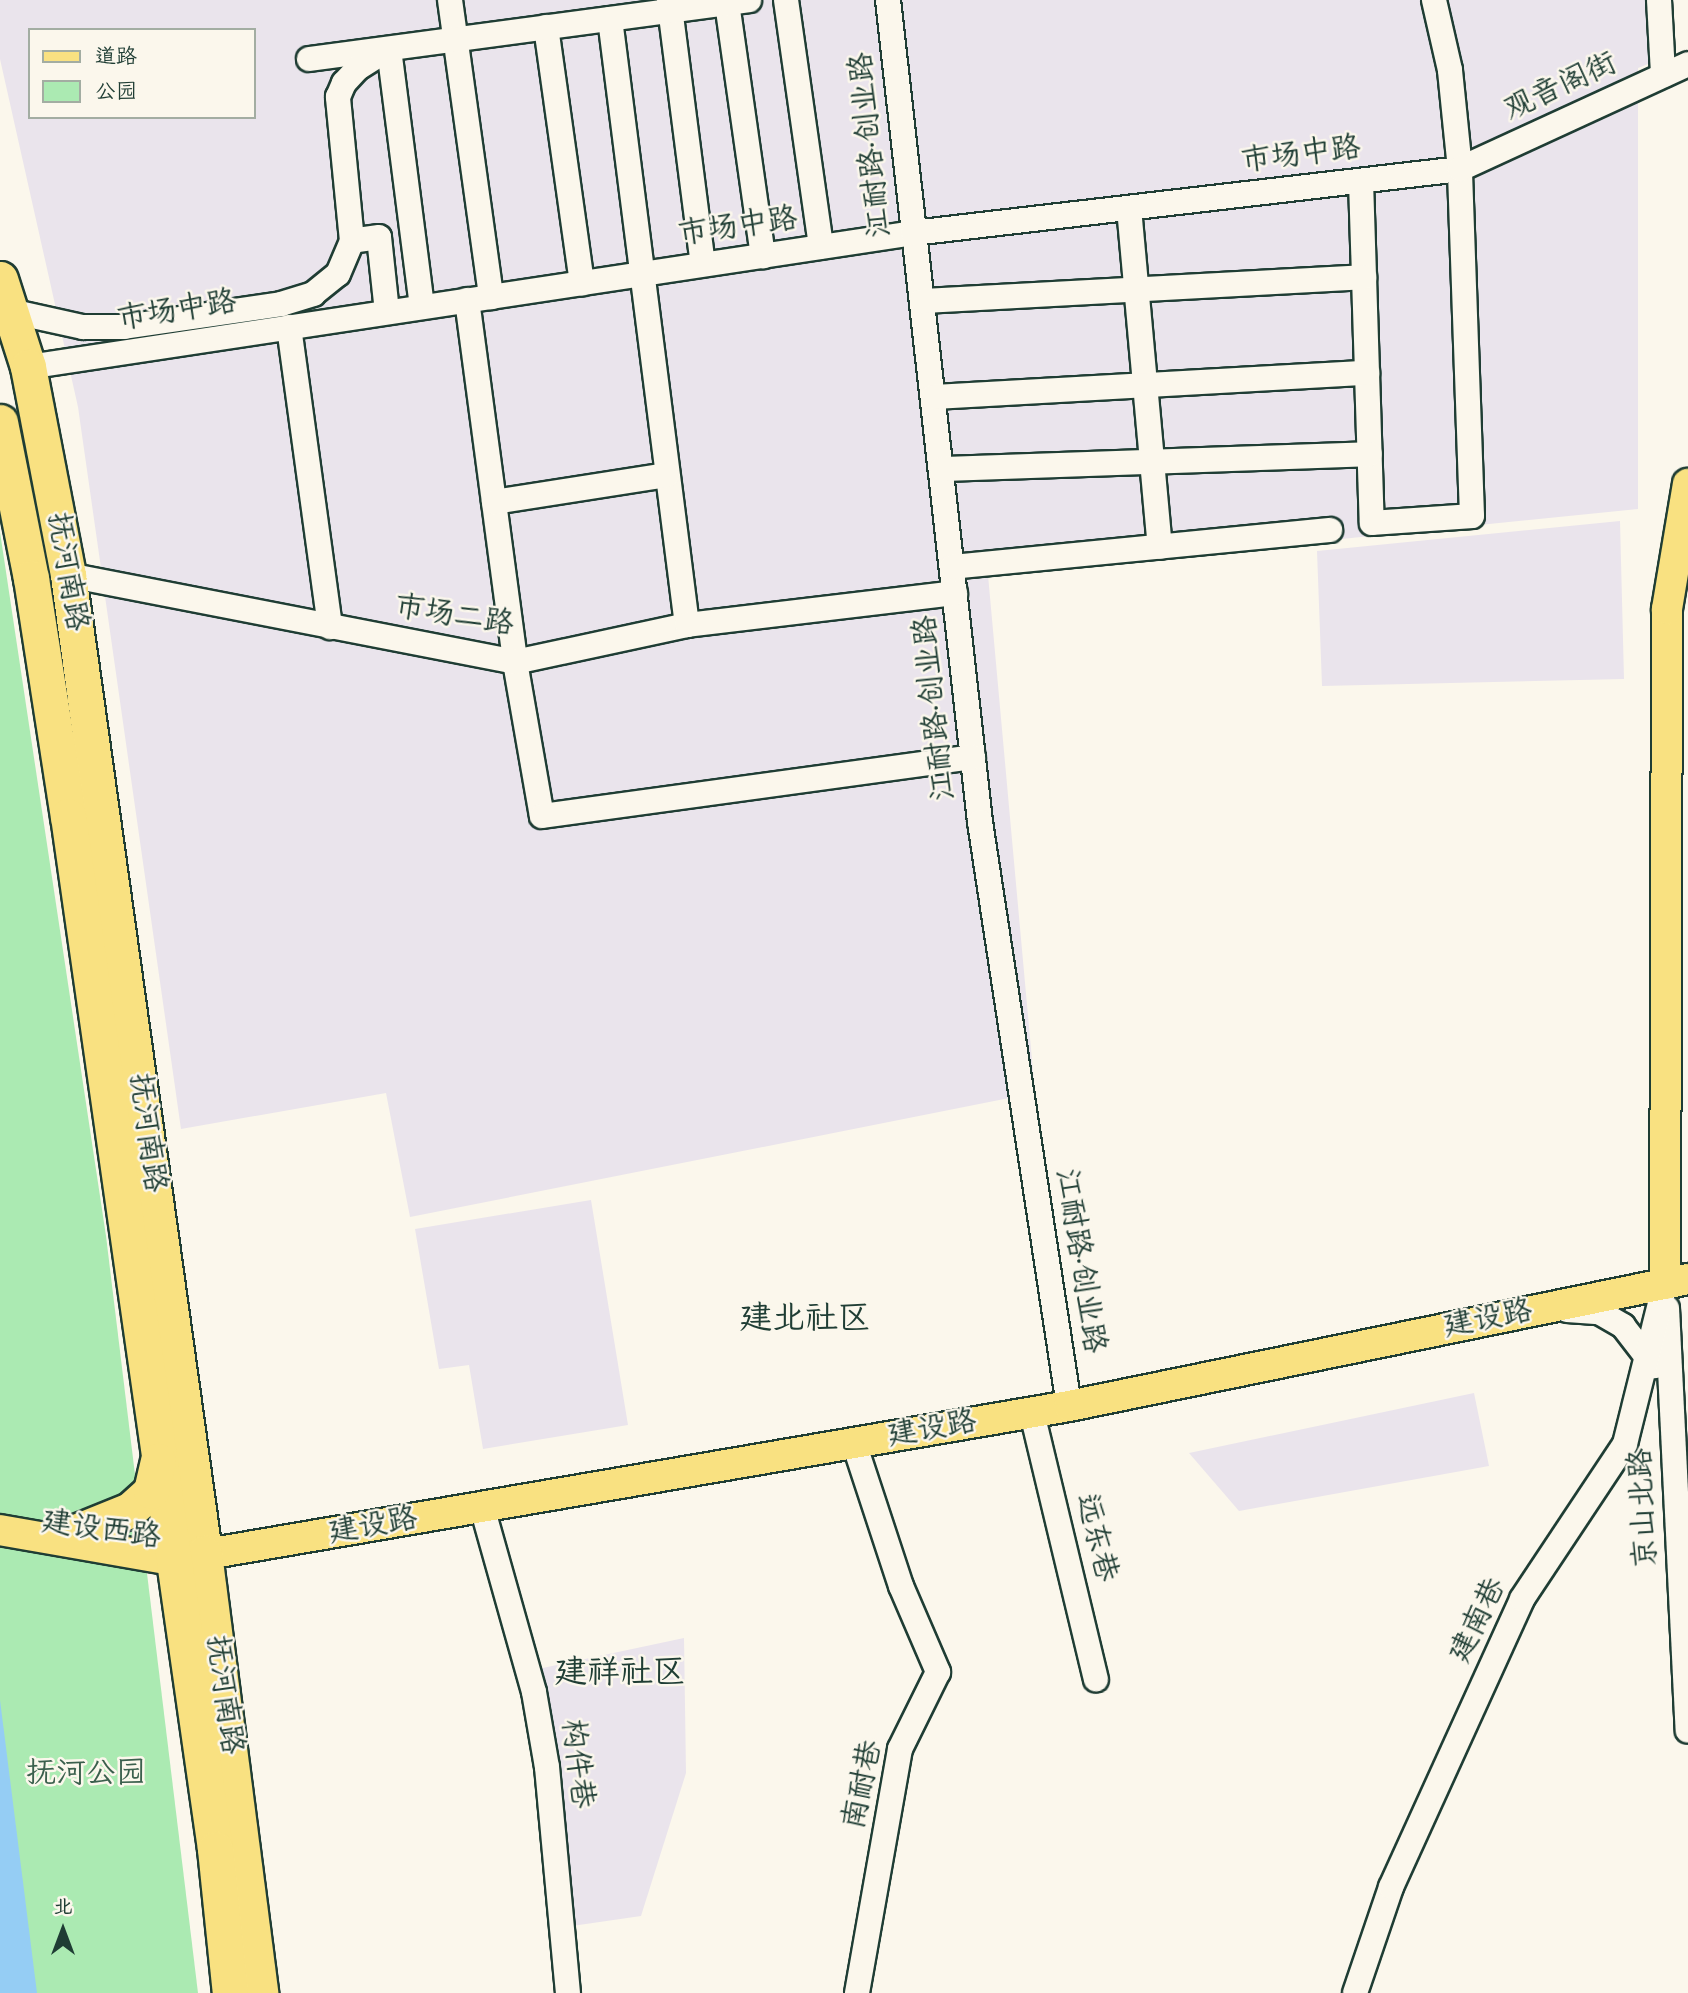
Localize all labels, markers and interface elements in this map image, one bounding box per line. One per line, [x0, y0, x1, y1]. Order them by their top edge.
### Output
legend [28, 28, 256, 119]
text: 道路 [95, 43, 137, 73]
street label: 观音阁街 [1499, 46, 1623, 130]
street label: 江耐路·创业路 [844, 50, 900, 240]
text: 公园 [95, 78, 137, 108]
street label: 市场中路 [1239, 131, 1363, 181]
street label: 市场中路 [676, 202, 800, 254]
street label: 市场中路 [115, 285, 239, 339]
street label: 抚河南路 [38, 510, 94, 634]
street label: 市场二路 [392, 590, 516, 644]
street label: 江耐路·创业路 [908, 613, 964, 803]
street label: 抚河南路 [120, 1071, 172, 1195]
street label: 江耐路·创业路 [1047, 1166, 1111, 1356]
street label: 建设路 [1440, 1294, 1536, 1346]
district label: 建北社区 [739, 1301, 871, 1341]
street label: 建设路 [885, 1404, 979, 1456]
street label: 京山北路 [1624, 1447, 1666, 1569]
street label: 远东巷 [1067, 1490, 1123, 1586]
street label: 建设路 [326, 1501, 420, 1553]
street label: 建设西路 [39, 1505, 163, 1557]
street label: 建南巷 [1443, 1573, 1515, 1669]
street label: 抚河南路 [197, 1633, 249, 1757]
district label: 建祥社区 [554, 1655, 686, 1695]
street label: 构件巷 [553, 1717, 599, 1811]
street label: 南耐巷 [837, 1737, 891, 1833]
park label: 抚河公园 [26, 1757, 146, 1793]
north arrow [28, 1895, 98, 1965]
text: 北 [53, 1895, 73, 1922]

